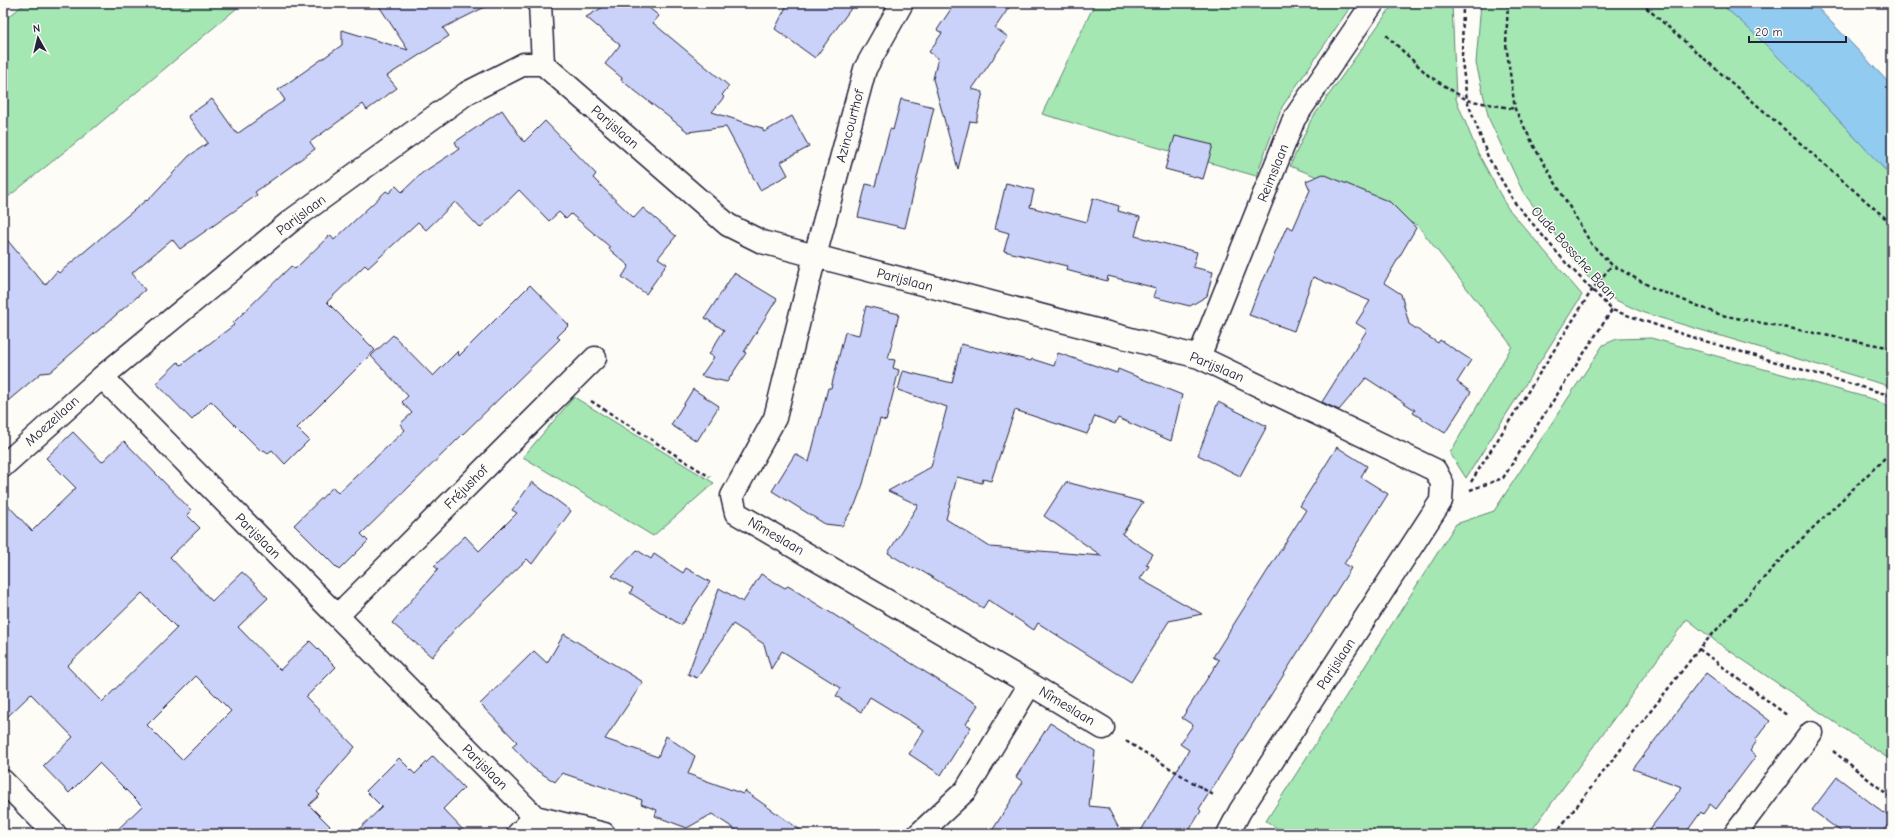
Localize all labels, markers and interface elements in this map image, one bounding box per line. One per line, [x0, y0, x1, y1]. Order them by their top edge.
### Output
north arrow [18, 18, 58, 58]
scale bar [1749, 18, 1846, 44]
text: N [32, 22, 41, 36]
text: 20 m [1755, 25, 1783, 39]
street label: Azincourthof [832, 87, 868, 164]
street label: Parijslaan [588, 102, 642, 152]
street label: Reimslaan [1254, 142, 1292, 204]
street label: Parijslaan [273, 191, 329, 239]
street label: Oude Bossche Baan [1528, 203, 1620, 303]
street label: Parijslaan [875, 264, 935, 296]
street label: Parijslaan [1187, 348, 1247, 386]
street label: Moezellaan [21, 392, 83, 450]
street label: Fréjushof [440, 461, 492, 513]
street label: Parijslaan [232, 510, 284, 562]
street label: Nîmeslaan [745, 513, 807, 559]
street label: Parijslaan [1313, 635, 1359, 693]
street label: Nîmeslaan [1036, 683, 1098, 729]
street label: Parijslaan [459, 741, 511, 793]

